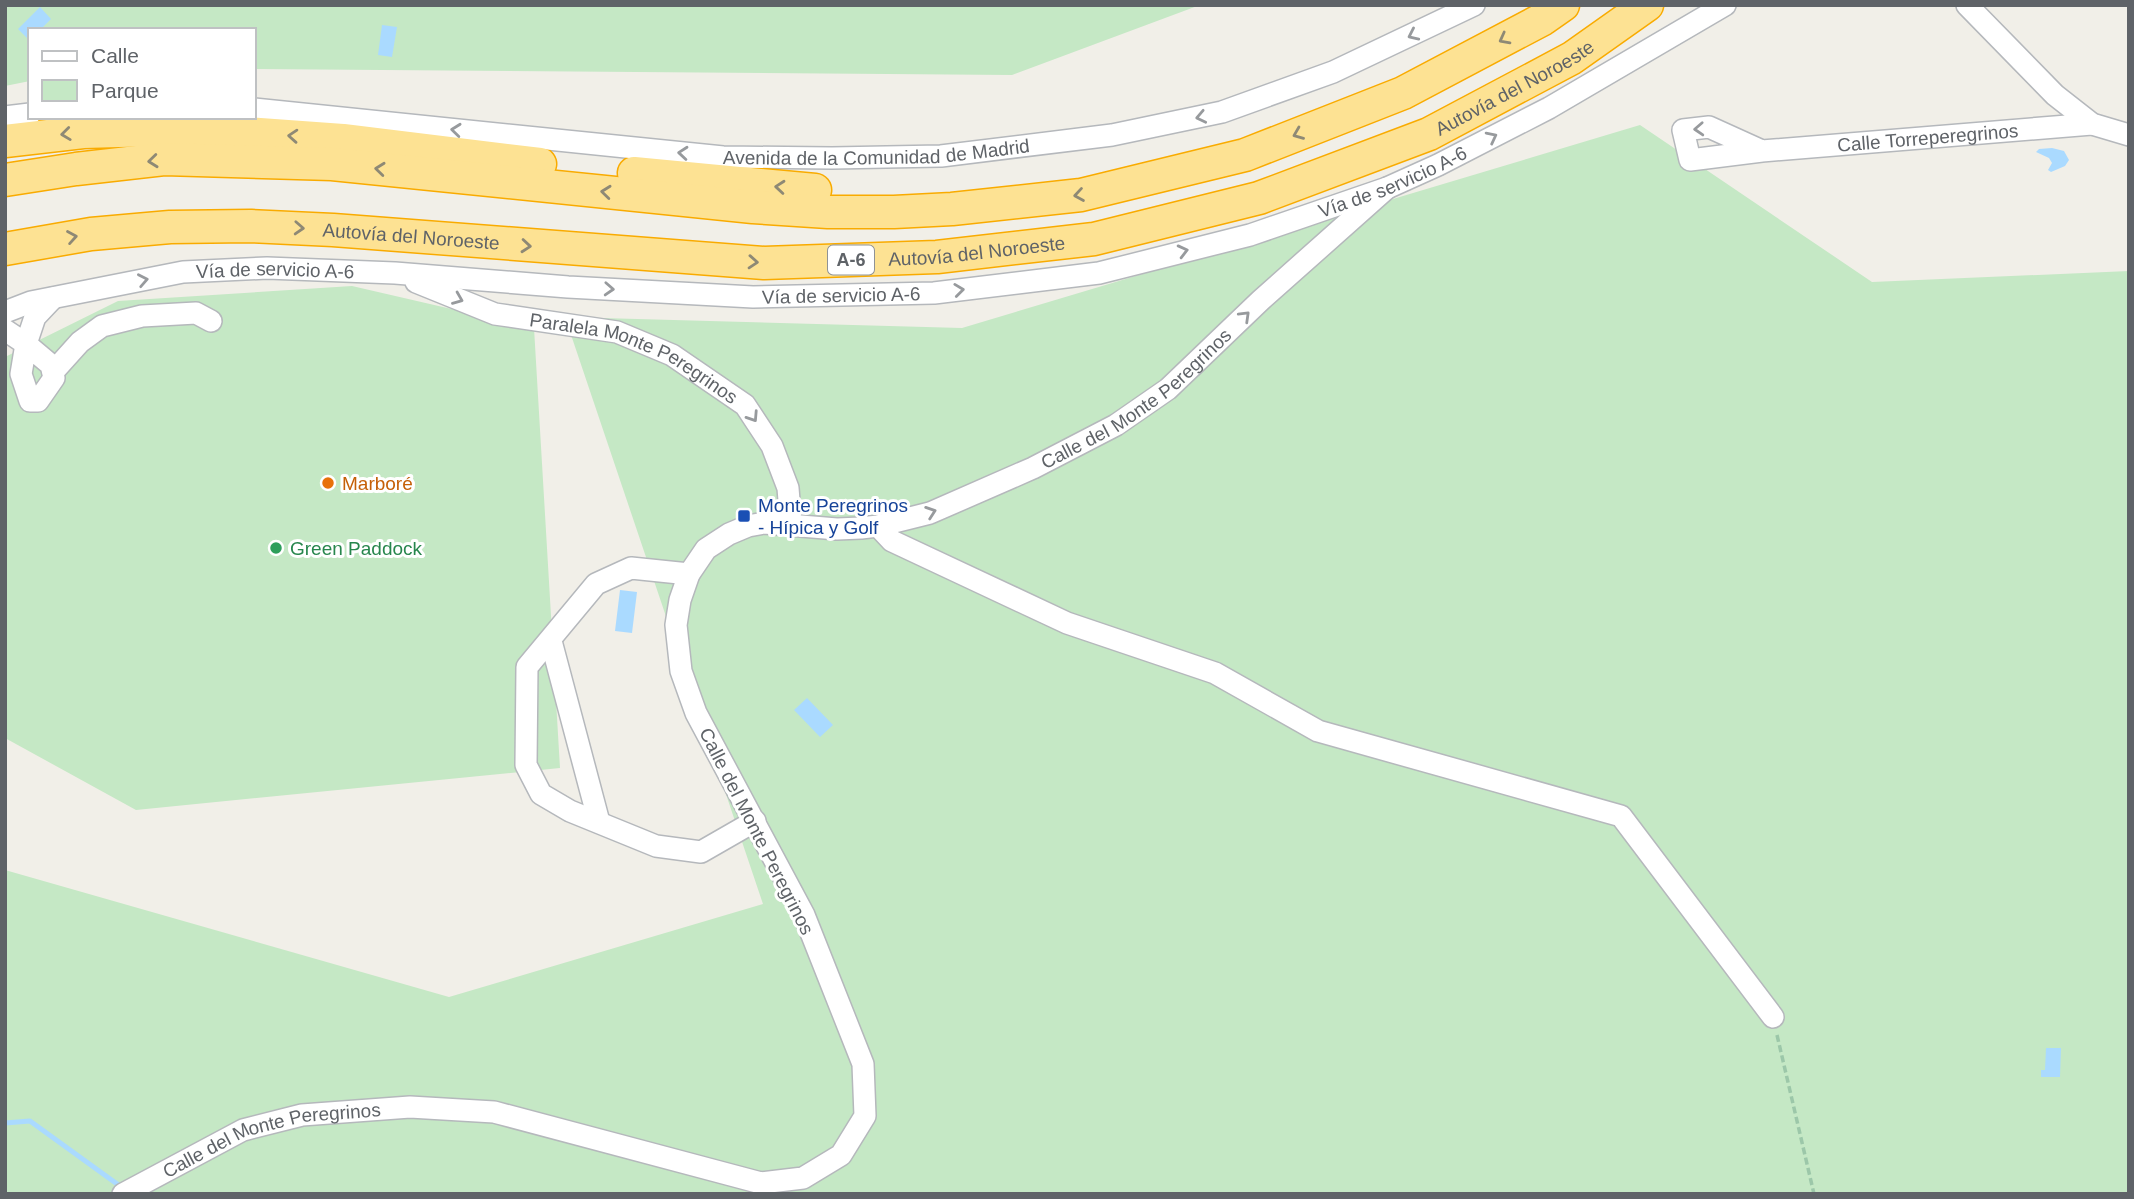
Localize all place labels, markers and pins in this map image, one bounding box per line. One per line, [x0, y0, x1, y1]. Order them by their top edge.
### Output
place label: Marboré [342, 473, 413, 494]
marker: Marboré [320, 475, 336, 491]
place label: Monte Peregrinos - Hípica y Golf [758, 495, 908, 538]
marker: Monte Peregrinos - Hípica y Golf [736, 508, 752, 524]
place label: Green Paddock [290, 538, 423, 559]
marker: Green Paddock [268, 540, 284, 556]

